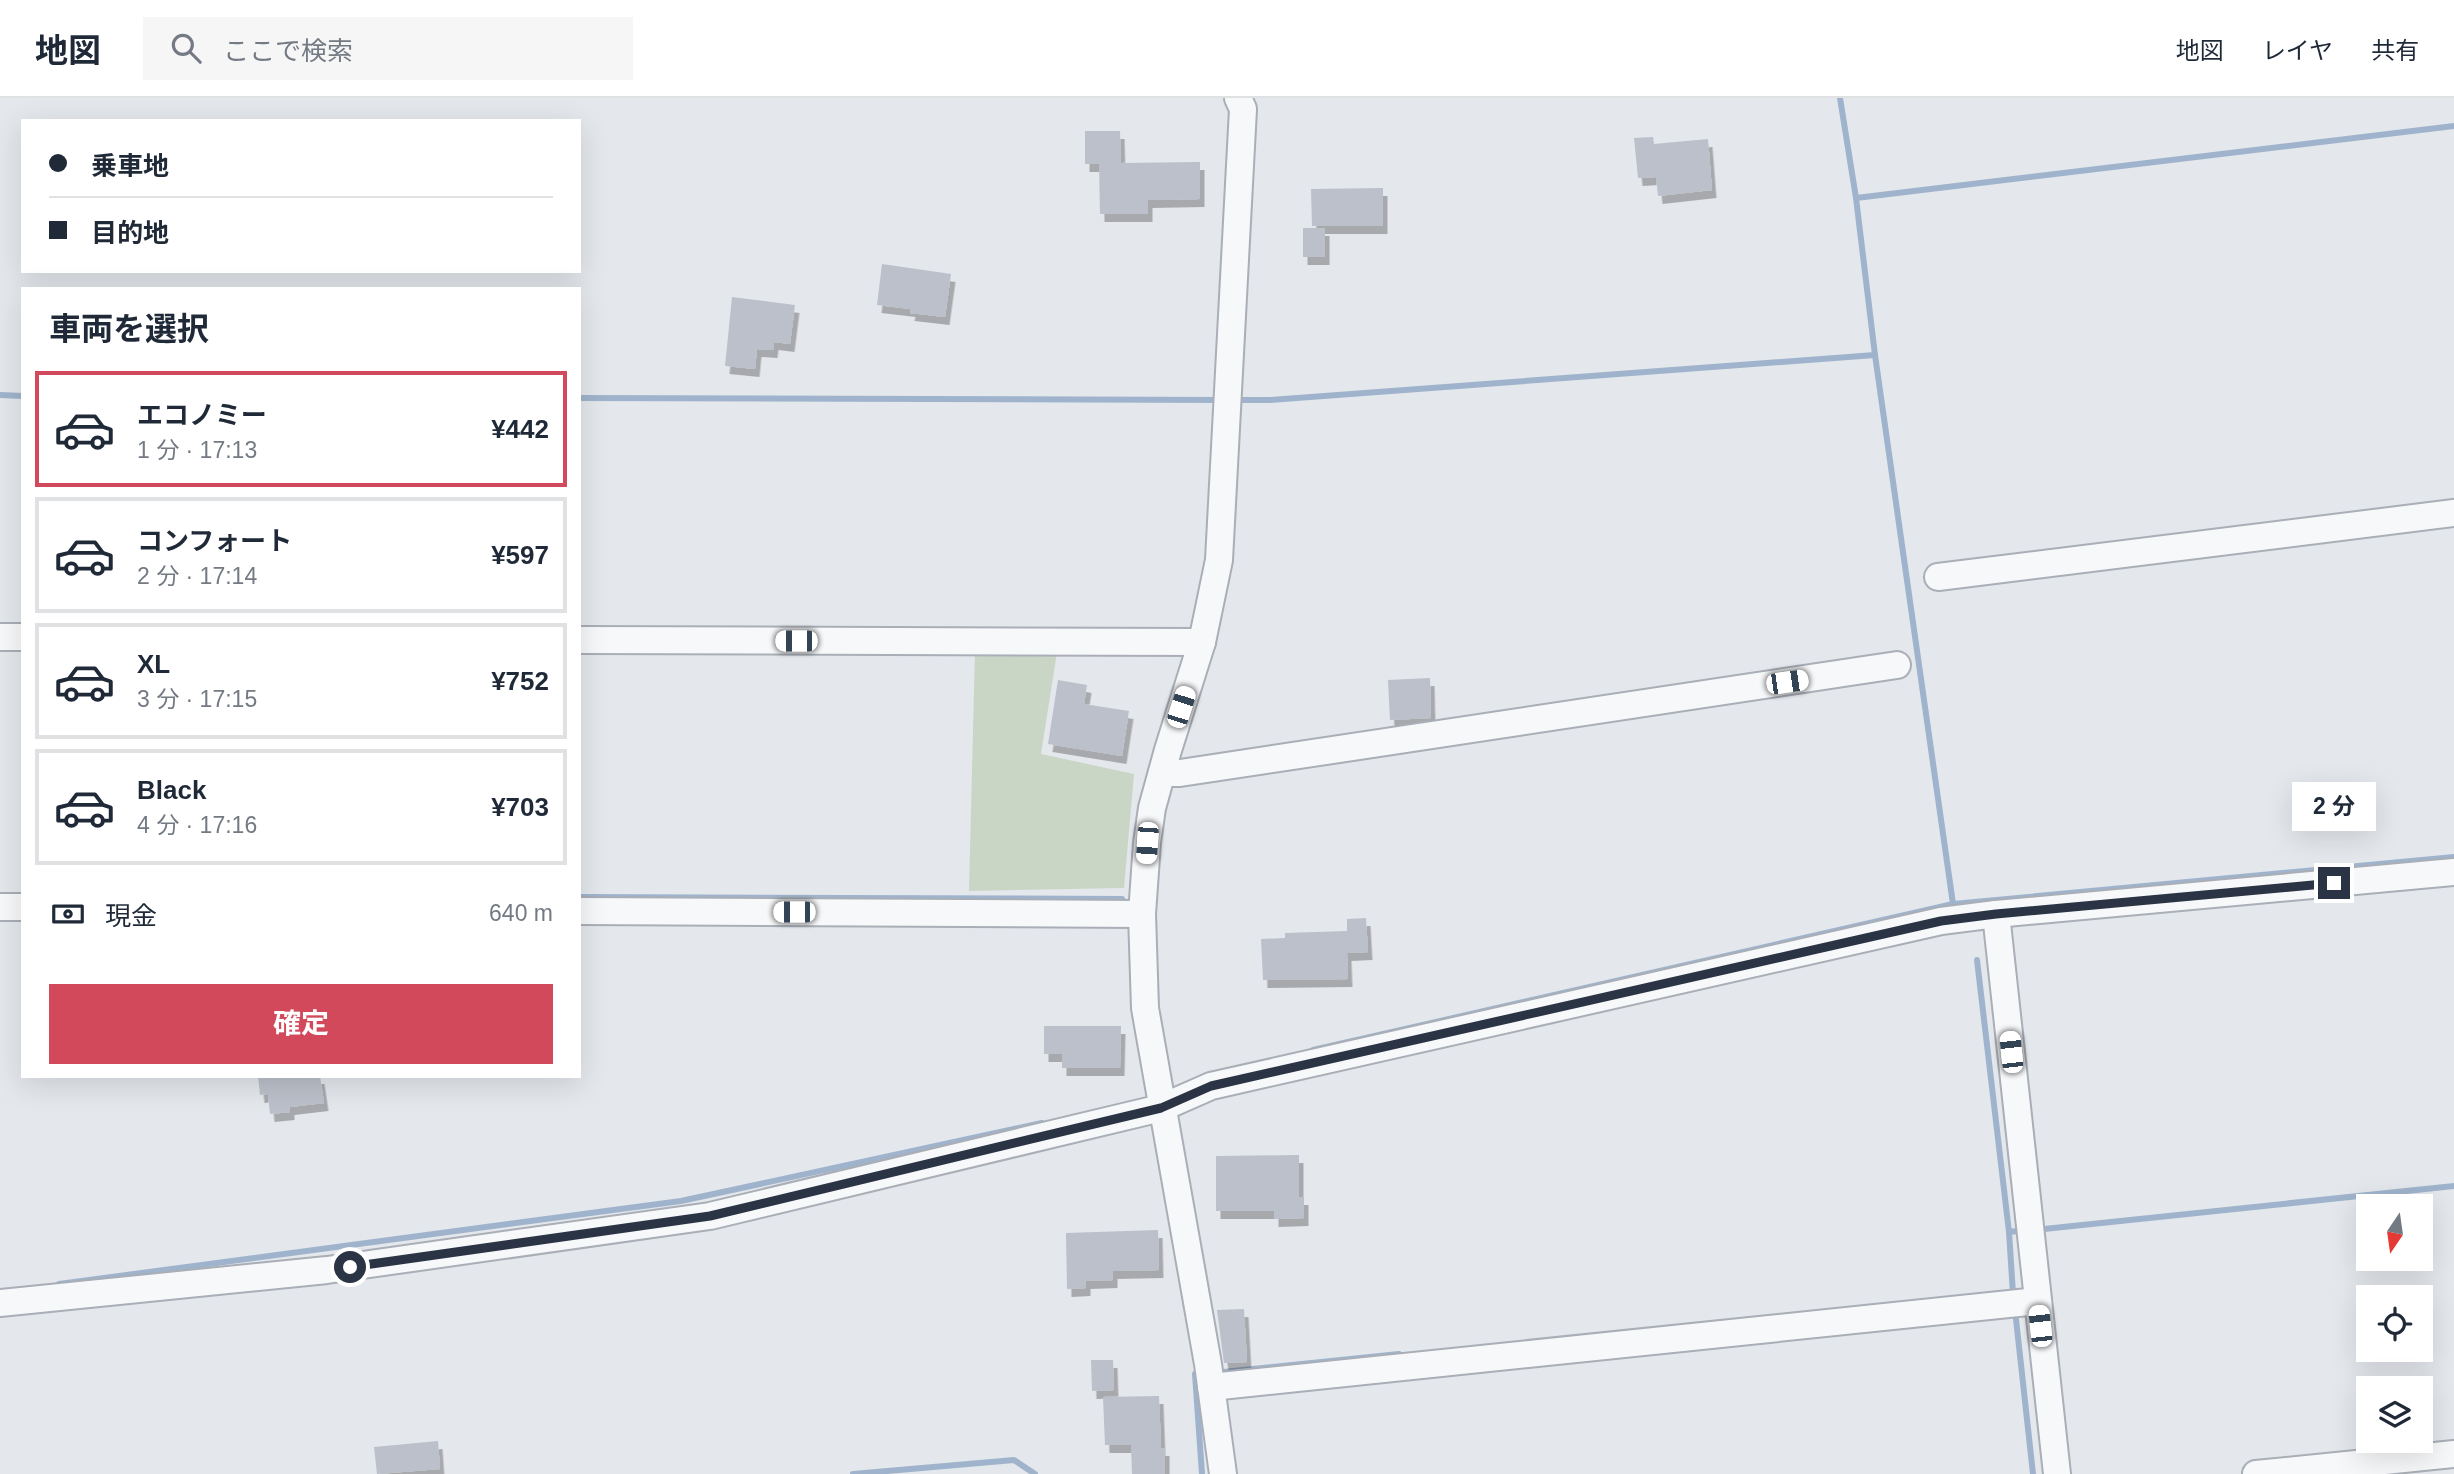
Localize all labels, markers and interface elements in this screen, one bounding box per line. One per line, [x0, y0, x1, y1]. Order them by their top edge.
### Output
search box [143, 17, 633, 80]
icon: search [167, 29, 205, 67]
text: 地図 [35, 32, 101, 69]
text: ここで検索 [223, 36, 353, 66]
text: 地図 [2176, 37, 2224, 64]
text: レイヤ [2262, 37, 2333, 64]
text: 共有 [2371, 37, 2419, 64]
text: 乗車地 [91, 151, 169, 181]
text: 目的地 [91, 218, 169, 248]
text: 車両を選択 [49, 311, 209, 347]
icon: car [53, 398, 116, 461]
text: エコノミー [137, 400, 267, 430]
text: ¥442 [491, 414, 549, 444]
text: 1 分 · 17:13 [137, 437, 257, 463]
icon: car [53, 524, 116, 587]
text: コンフォート [137, 526, 292, 556]
text: ¥597 [491, 540, 549, 570]
text: 2 分 · 17:14 [137, 563, 257, 589]
car [776, 631, 818, 652]
text: XL [137, 649, 170, 679]
icon: car [53, 650, 116, 713]
text: ¥752 [491, 666, 549, 696]
car [1765, 669, 1810, 695]
car [1165, 684, 1198, 730]
text: 3 分 · 17:15 [137, 686, 257, 712]
text: Black [137, 775, 206, 805]
icon: car [53, 776, 116, 839]
callout: 2 分 [2292, 782, 2376, 830]
text: ¥703 [491, 792, 549, 822]
text: 2 分 [2313, 793, 2355, 819]
text: 4 分 · 17:16 [137, 812, 257, 838]
car [1136, 821, 1159, 865]
route end [2318, 867, 2350, 899]
icon: cash [49, 895, 87, 933]
text: 640 m [489, 900, 553, 926]
text: 現金 [105, 901, 157, 931]
car [774, 902, 816, 923]
button: 確定 [49, 984, 553, 1064]
car [1999, 1030, 2024, 1074]
north arrow [2356, 1194, 2432, 1270]
map controls [2356, 1194, 2433, 1453]
route start [334, 1251, 366, 1283]
button: locate [2356, 1285, 2433, 1362]
car [2028, 1304, 2053, 1348]
button: layers [2356, 1376, 2433, 1453]

